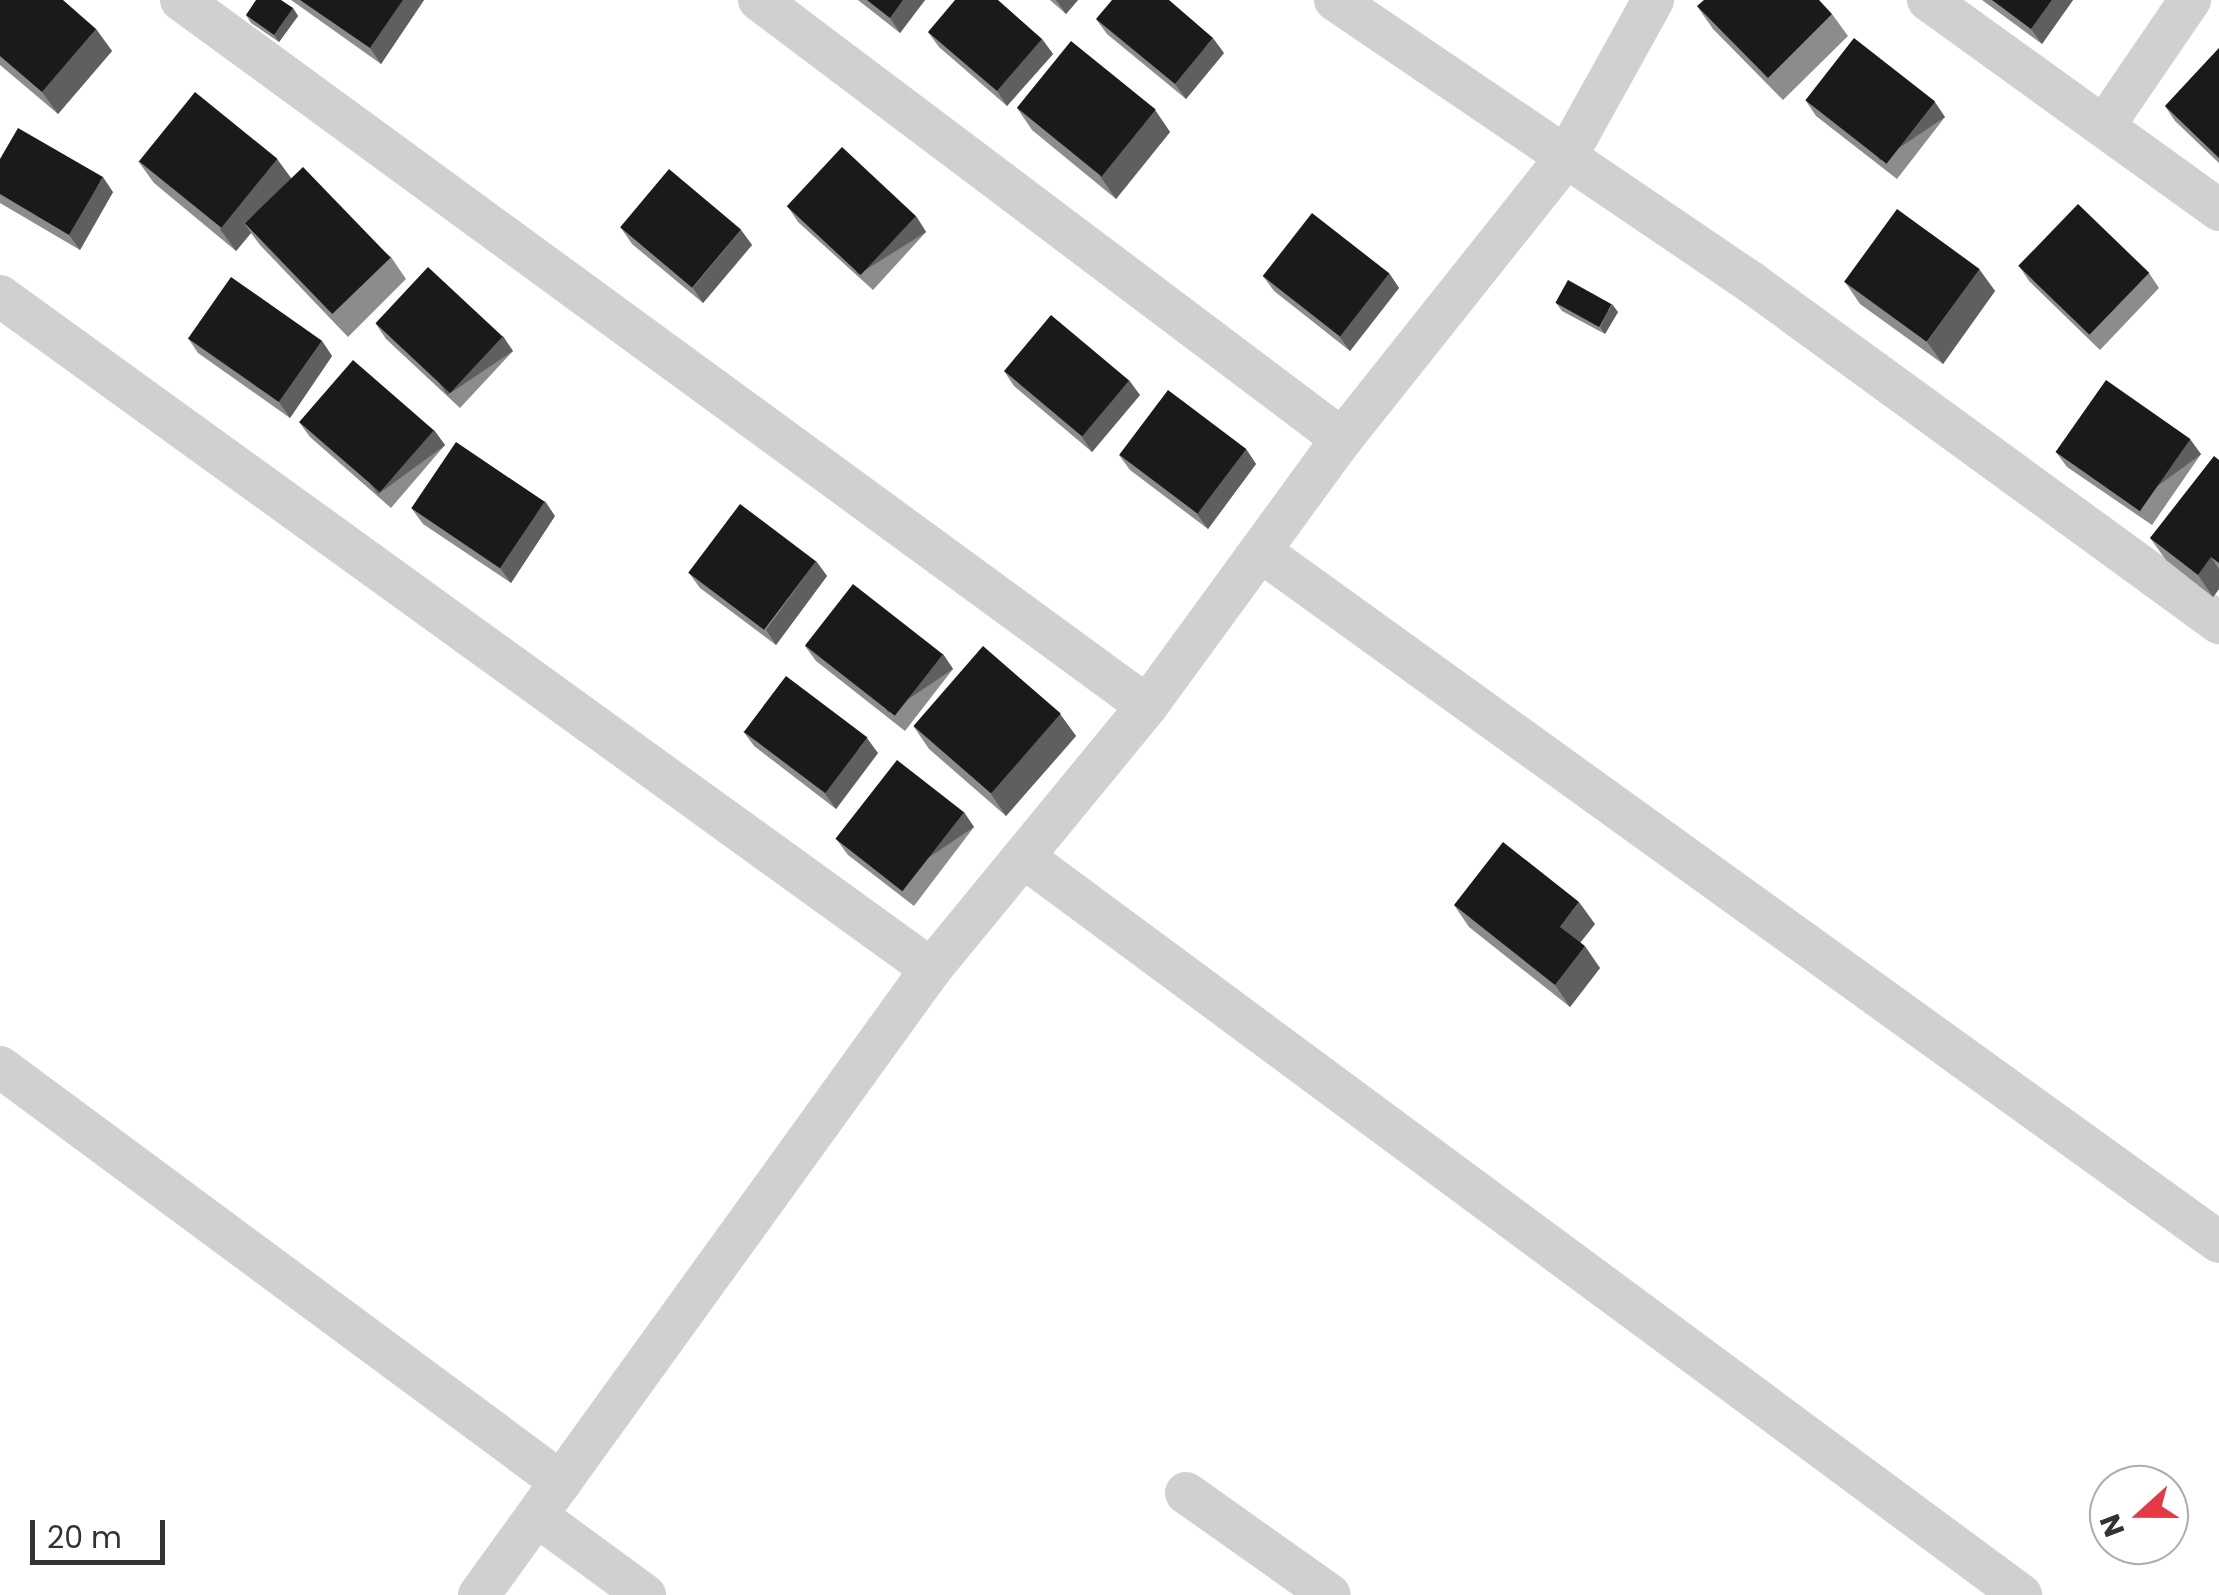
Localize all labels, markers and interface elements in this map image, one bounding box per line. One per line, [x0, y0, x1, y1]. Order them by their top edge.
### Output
north arrow [2089, 1465, 2189, 1565]
scale bar [35, 1500, 170, 1562]
text: N [2090, 1508, 2134, 1542]
text: 20 m [47, 1516, 122, 1559]

